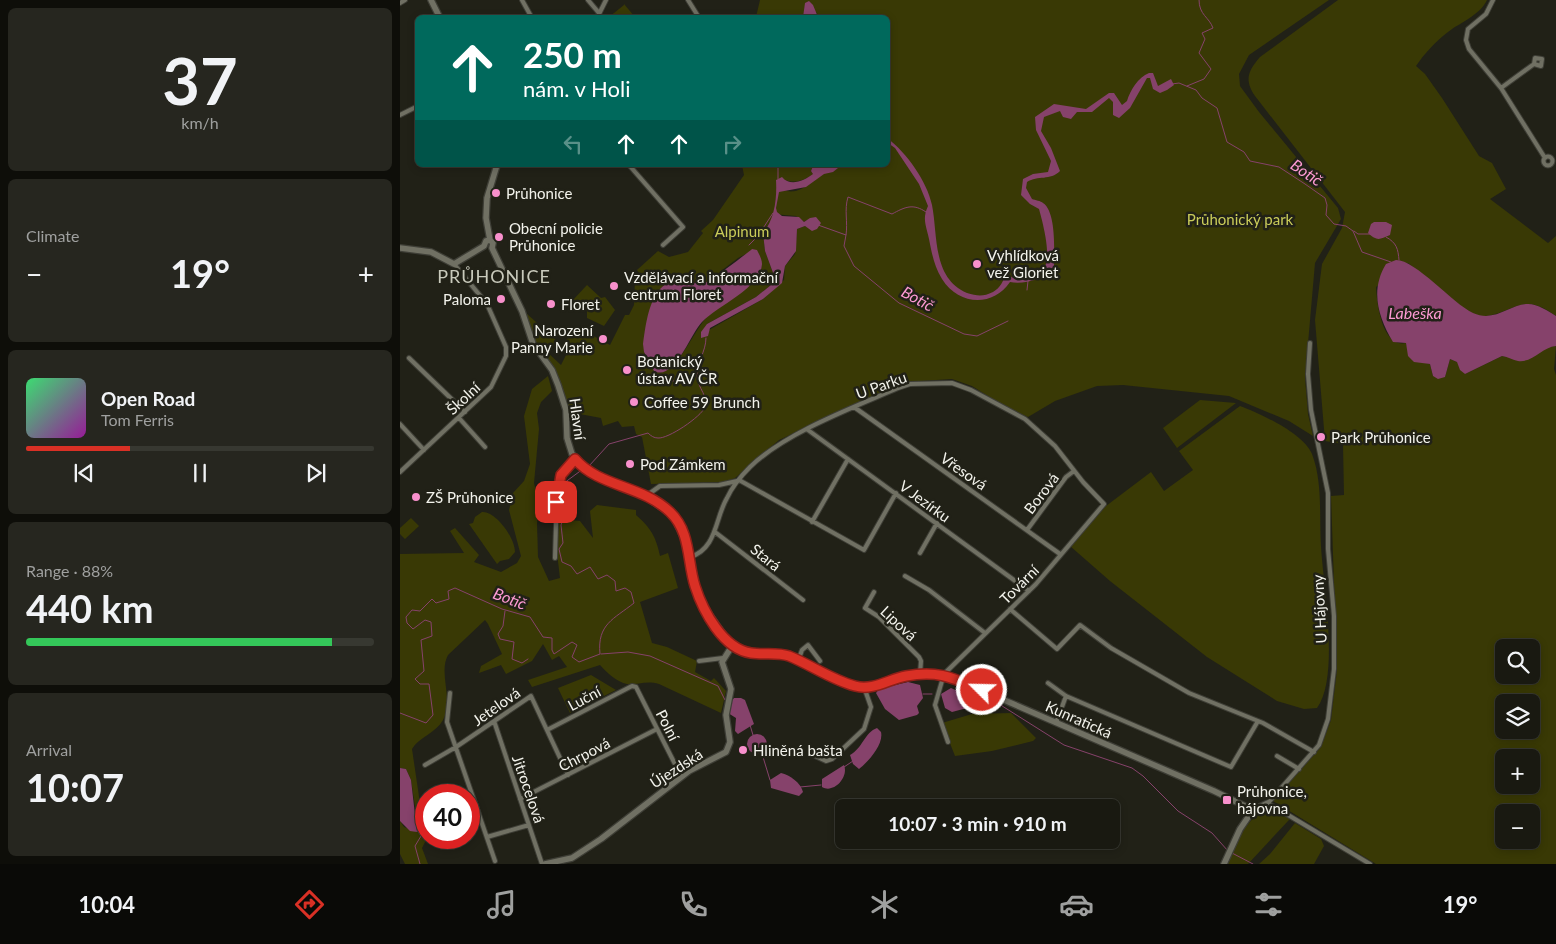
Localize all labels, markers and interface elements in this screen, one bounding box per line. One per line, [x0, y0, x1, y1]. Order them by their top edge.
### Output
text: 250 m [523, 33, 622, 75]
icon: ahead [440, 35, 505, 100]
text: 37 [162, 41, 238, 119]
text: nám. v Holi [523, 75, 630, 102]
text: km/h [181, 113, 219, 132]
icon: left [559, 130, 587, 158]
icon: ahead [612, 130, 640, 158]
icon: ahead [665, 130, 693, 158]
icon: right [718, 130, 746, 158]
water label: Botič [1288, 155, 1327, 190]
place label: Průhonice [506, 184, 573, 202]
marker: Průhonice [490, 187, 502, 199]
park label: Průhonický park [1187, 210, 1294, 228]
place label: Obecní policie Průhonice [509, 219, 603, 254]
park label: Alpinum [715, 222, 769, 240]
text: Climate [26, 226, 79, 245]
marker: Obecní policie Průhonice [493, 231, 505, 243]
place label: Vyhlídková vež Gloriet [987, 246, 1059, 281]
text: 19° [170, 250, 230, 296]
text: − [26, 257, 42, 291]
text: + [358, 257, 374, 291]
marker: Vyhlídková vež Gloriet [971, 258, 983, 270]
district label: PRŮHONICE [437, 265, 551, 287]
place label: Vzdělávací a informační centrum Floret [624, 268, 779, 303]
marker: Vzdělávací a informační centrum Floret [608, 280, 620, 292]
water label: Botič [898, 281, 938, 315]
place label: Paloma [443, 290, 491, 308]
marker: Paloma [495, 293, 507, 305]
place label: Floret [561, 295, 600, 313]
marker: Floret [545, 298, 557, 310]
water label: Labeška [1388, 303, 1442, 322]
place label: Narození Panny Marie [511, 321, 594, 356]
marker: Narození Panny Marie [597, 333, 609, 345]
place label: Botanický ústav AV ČR [637, 352, 718, 387]
marker: Botanický ústav AV ČR [621, 364, 633, 376]
street label: U Parku [853, 368, 909, 402]
street label: Školní [443, 377, 485, 418]
text: Open Road [101, 387, 195, 410]
place label: Coffee 59 Brunch [644, 393, 760, 411]
marker: Coffee 59 Brunch [628, 396, 640, 408]
street label: Hlavní [566, 397, 590, 442]
text: Tom Ferris [101, 410, 174, 429]
place label: Park Průhonice [1331, 428, 1431, 446]
marker: Park Průhonice [1315, 431, 1327, 443]
street label: Vřesová [937, 448, 991, 494]
place label: Pod Zámkem [640, 455, 726, 473]
marker: Pod Zámkem [624, 458, 636, 470]
icon: previous [70, 459, 98, 487]
icon: pause [186, 459, 214, 487]
icon: next [302, 459, 330, 487]
street label: Borová [1020, 469, 1062, 517]
street label: V Jezírku [896, 476, 954, 526]
pin [535, 481, 577, 523]
place label: ZŠ Průhonice [426, 488, 514, 506]
icon: arrive [542, 488, 570, 516]
marker: ZŠ Průhonice [410, 491, 422, 503]
street label: Stará [747, 539, 785, 575]
street label: Tovární [996, 560, 1043, 607]
text: Range · 88% [26, 561, 113, 580]
street label: U Hájovny [1308, 574, 1330, 644]
water label: Botič [491, 583, 530, 613]
text: 440 km [26, 585, 154, 631]
street label: Lipová [877, 602, 921, 644]
map controls [1495, 639, 1540, 849]
button: search [1495, 639, 1540, 684]
position arrow [955, 663, 1007, 715]
street label: Luční [564, 681, 605, 714]
street label: Jetelová [469, 683, 523, 729]
button: layers [1495, 694, 1540, 739]
street label: Kunratická [1043, 696, 1115, 742]
street label: Polní [653, 706, 684, 745]
street label: Chrpová [555, 733, 613, 775]
text: Arrival [26, 740, 72, 759]
place label: Hliněná bašta [753, 741, 843, 759]
street label: Újezdská [646, 744, 706, 792]
marker: Hliněná bašta [737, 744, 749, 756]
button: + [1495, 749, 1540, 794]
street label: Jitrocelová [509, 753, 549, 825]
text: 10:07 [26, 764, 124, 810]
place label: Průhonice, hájovna [1237, 782, 1307, 817]
speed limit sign: 40 [415, 784, 480, 849]
marker: Průhonice, hájovna [1221, 794, 1233, 806]
button: − [1495, 804, 1540, 849]
text: 10:07 · 3 min · 910 m [888, 812, 1067, 835]
icon: directions [292, 887, 327, 922]
icon: music [484, 887, 519, 922]
icon: phone [676, 887, 711, 922]
icon: climate [867, 887, 902, 922]
icon: car [1059, 887, 1094, 922]
icon: filters [1251, 887, 1286, 922]
text: 10:04 [78, 891, 135, 918]
text: 19° [1443, 891, 1477, 918]

